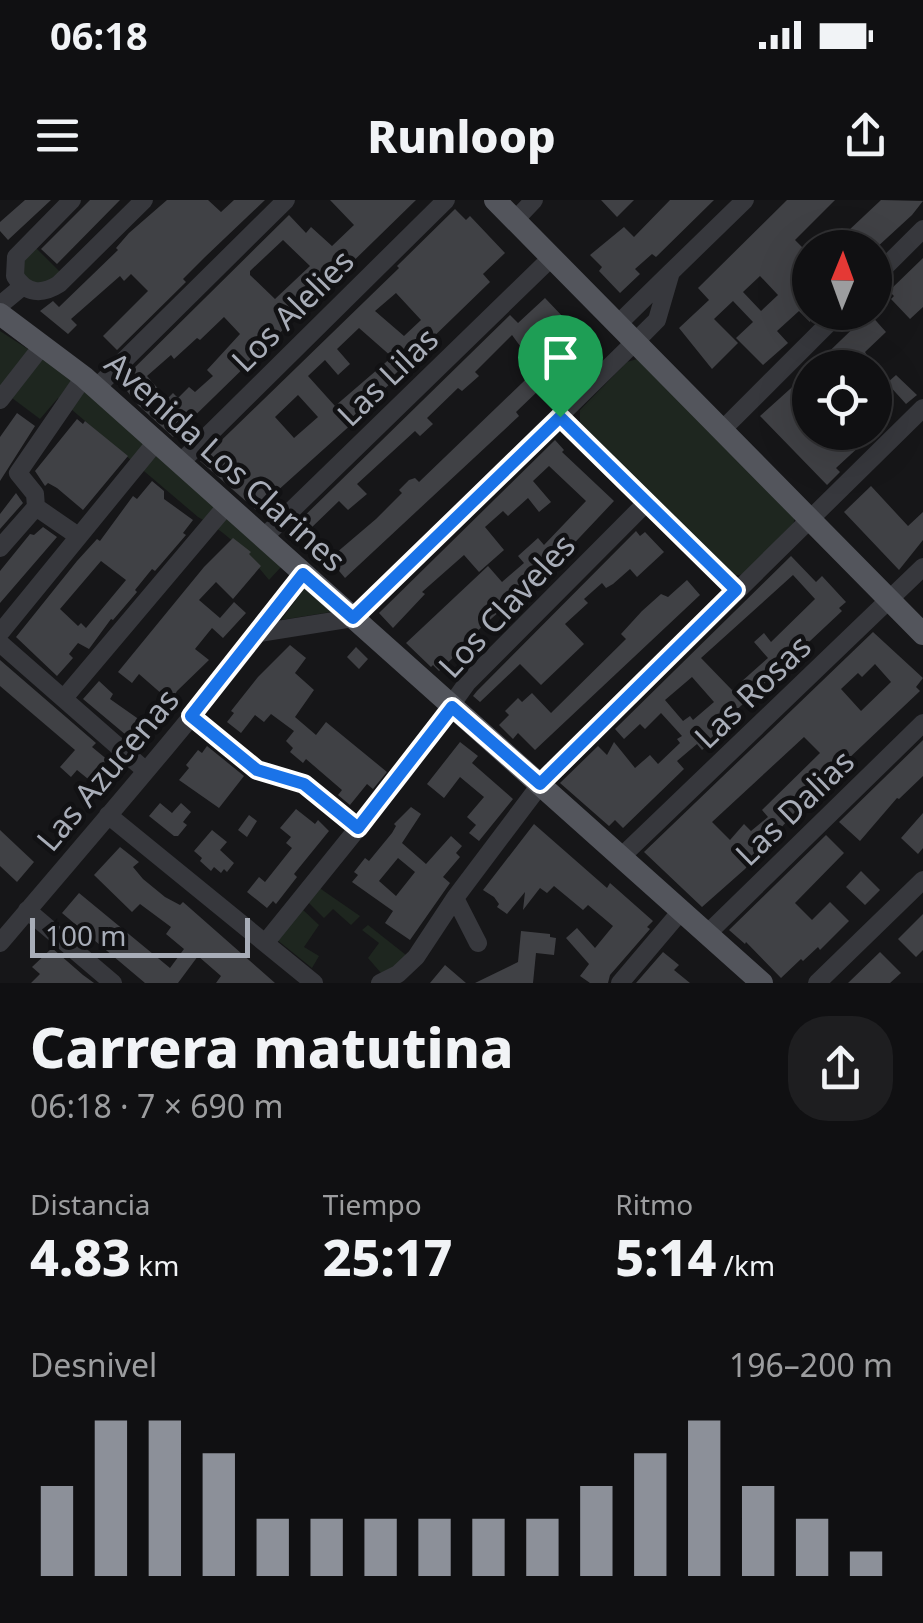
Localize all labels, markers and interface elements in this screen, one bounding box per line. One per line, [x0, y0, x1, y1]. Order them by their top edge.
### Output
text: 06:18 [50, 9, 148, 61]
text: Runloop [367, 105, 556, 166]
icon: menu [30, 108, 85, 163]
icon: share [838, 108, 893, 163]
north arrow [792, 230, 892, 330]
map controls [792, 230, 892, 450]
street label: Los Alelies [221, 239, 363, 381]
pin [518, 315, 603, 418]
street label: Las Lilas [327, 317, 447, 435]
icon: arrive [533, 330, 588, 385]
street label: Avenida Los Clarines [97, 341, 355, 581]
button: locate [792, 350, 892, 450]
street label: Los Claveles [428, 524, 584, 686]
street label: Las Rosas [684, 625, 820, 757]
street label: Las Azucenas [26, 679, 188, 859]
street label: Las Dalias [725, 740, 863, 874]
scale bar [30, 913, 250, 958]
text: 100 m [45, 916, 127, 954]
text: Carrera matutina [30, 1009, 513, 1084]
button: share [788, 1016, 893, 1121]
text: 06:18 · 7 × 690 m [30, 1084, 283, 1127]
text: Distancia [30, 1185, 151, 1223]
text: Tiempo [323, 1185, 422, 1223]
text: Ritmo [615, 1185, 693, 1223]
text: 4.83 [30, 1223, 131, 1291]
text: 25:17 [323, 1223, 453, 1291]
text: 5:14 [615, 1223, 716, 1291]
text: km [131, 1246, 179, 1284]
text: /km [716, 1246, 775, 1284]
text: Desnivel [30, 1343, 157, 1386]
text: 196–200 m [729, 1343, 893, 1386]

